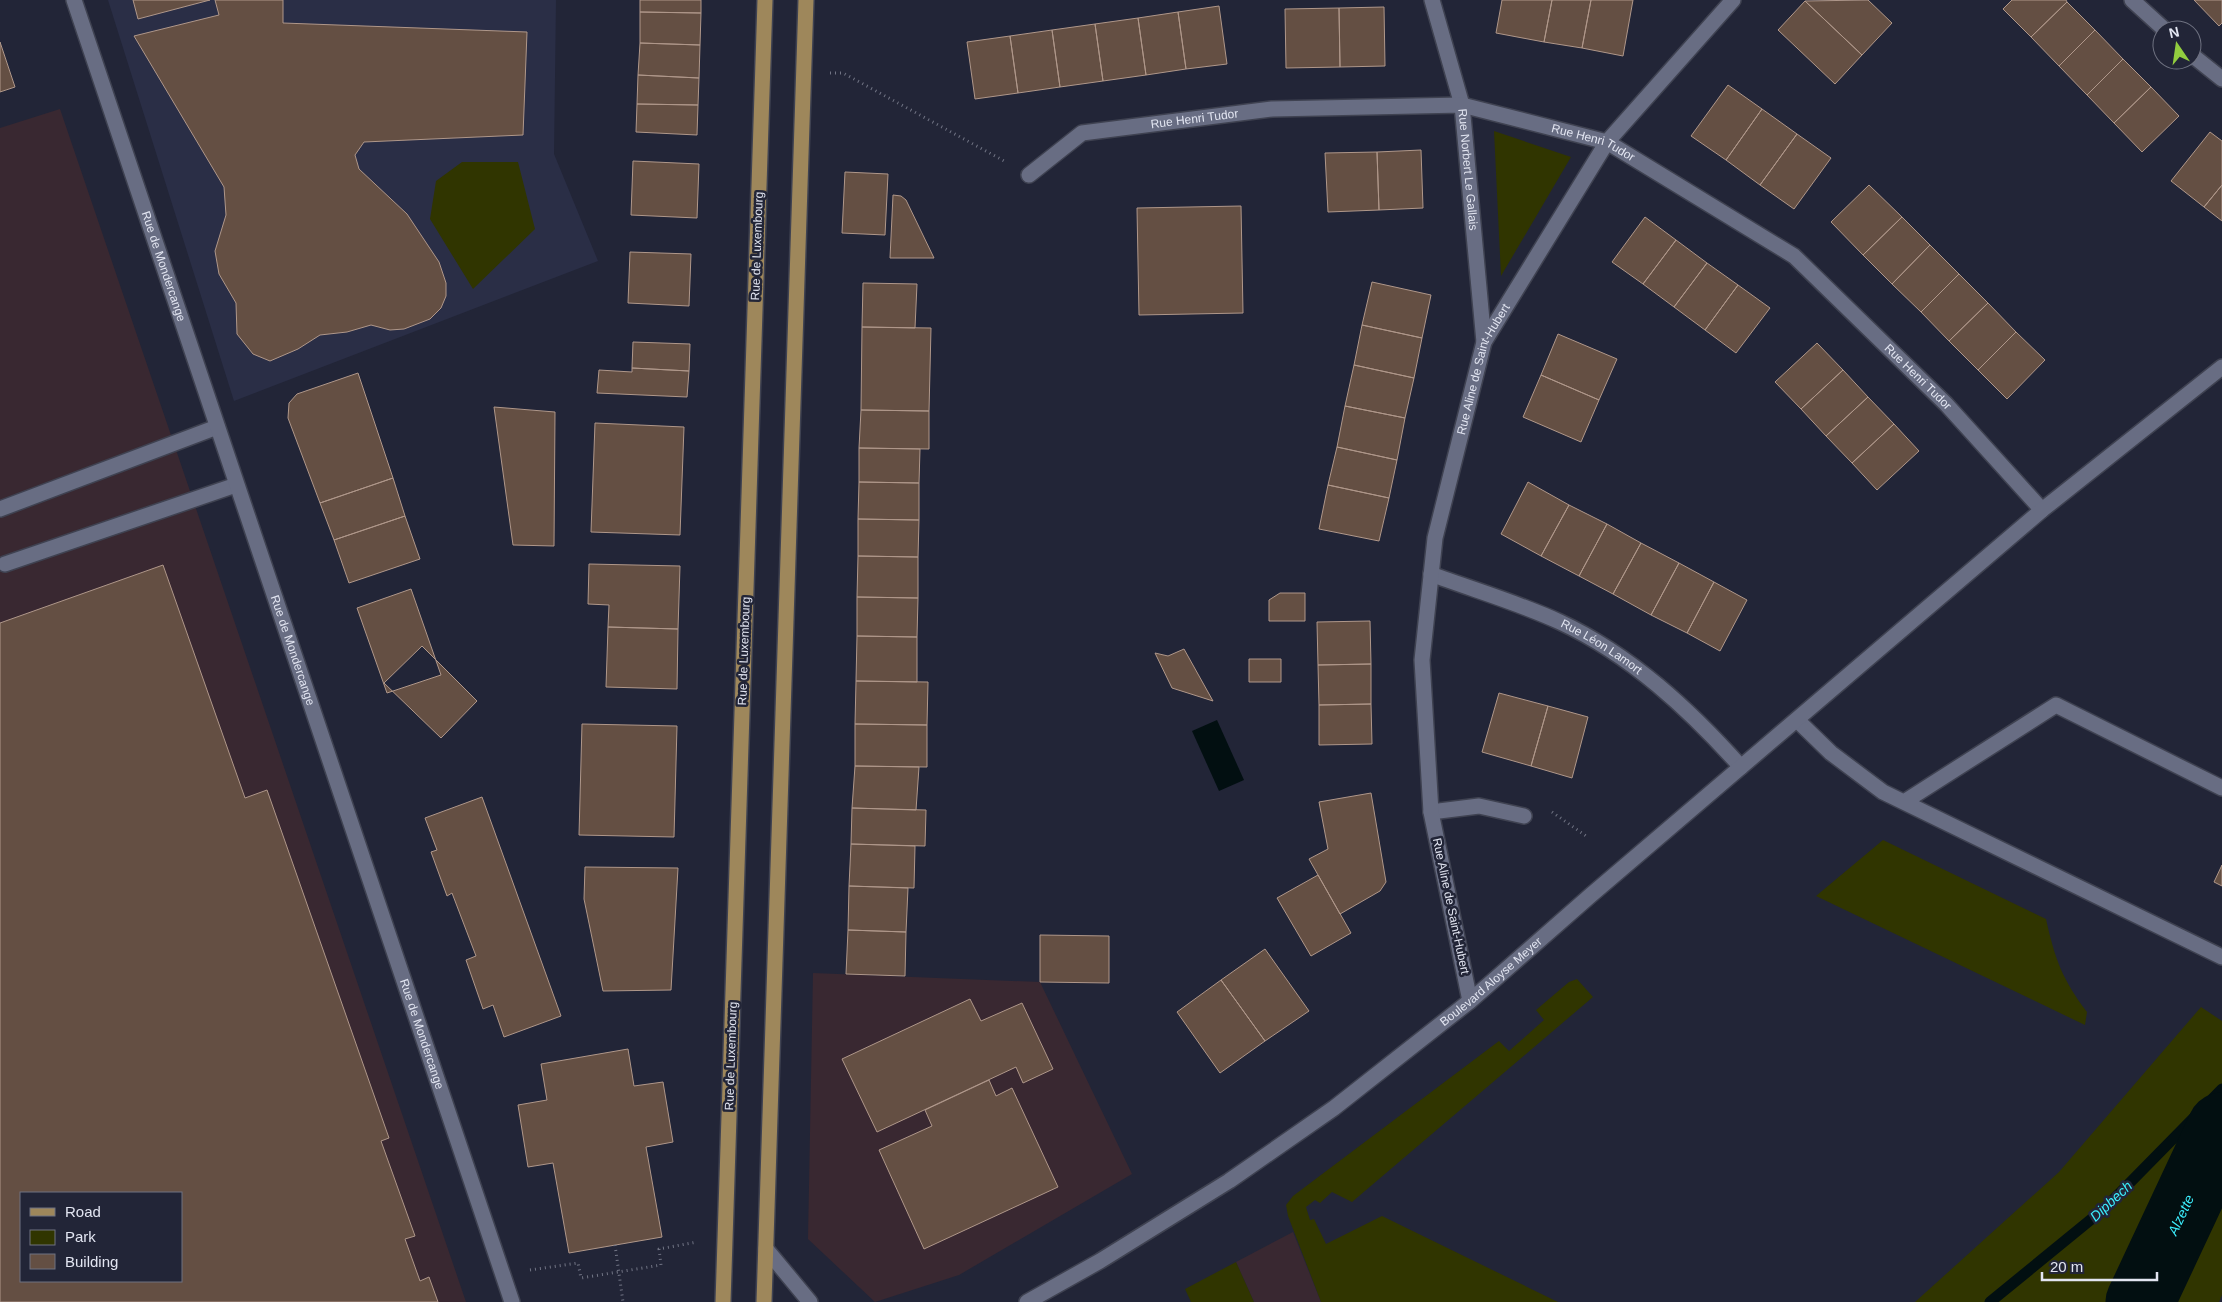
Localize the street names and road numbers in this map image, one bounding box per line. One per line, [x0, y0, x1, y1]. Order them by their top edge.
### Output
street label: Rue Henri Tudor [1150, 106, 1239, 131]
street label: Rue Norbert Le Gallais [1455, 108, 1481, 231]
street label: Rue Henri Tudor [1550, 121, 1637, 164]
street label: Rue de Luxembourg [748, 191, 766, 301]
street label: Rue de Mondercange [139, 209, 189, 324]
street label: Rue Aline de Saint-Hubert [1454, 301, 1513, 436]
street label: Rue Henri Tudor [1882, 341, 1955, 412]
street label: Rue de Mondercange [268, 593, 318, 708]
street label: Rue de Luxembourg [735, 596, 753, 706]
street label: Rue Léon Lamort [1559, 616, 1645, 678]
street label: Rue Aline de Saint-Hubert [1430, 837, 1472, 976]
street label: Boulevard Aloyse Meyer [1437, 934, 1545, 1029]
street label: Rue de Mondercange [397, 977, 447, 1091]
street label: Rue de Luxembourg [722, 1001, 740, 1111]

